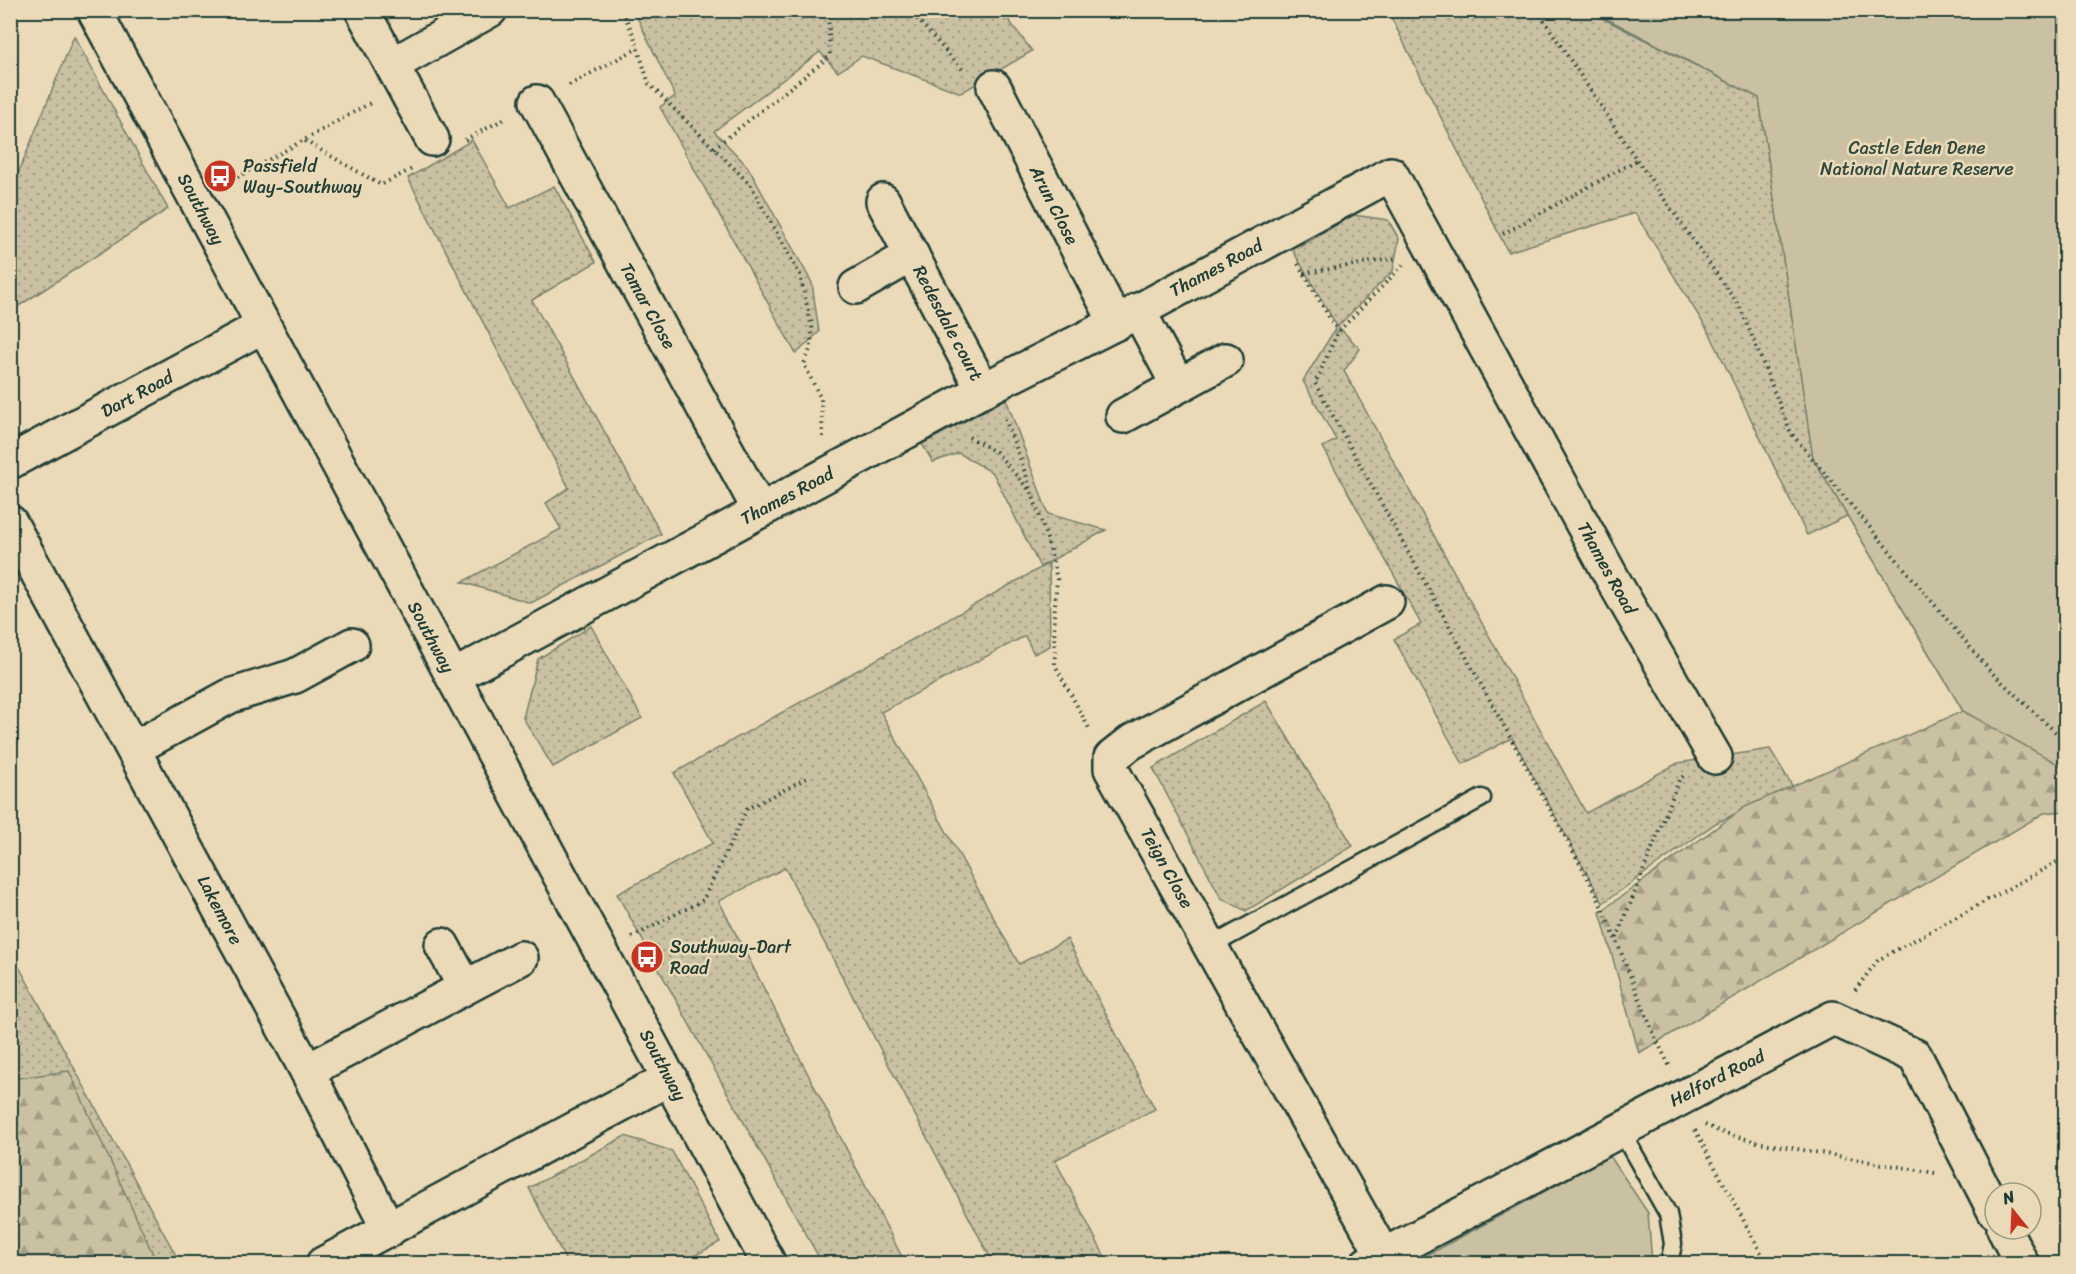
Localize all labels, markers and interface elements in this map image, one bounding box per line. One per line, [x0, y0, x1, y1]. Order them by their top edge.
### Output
park label: Castle Eden Dene National Nature Reserve [1820, 132, 2014, 185]
place label: Passfield Way-Southway [243, 150, 362, 203]
bus stop icon: Passfield Way-Southway [202, 158, 238, 194]
street label: Arun Close [1020, 159, 1088, 251]
street label: Southway [169, 167, 234, 252]
street label: Thames Road [1163, 229, 1270, 306]
street label: Tamar Close [611, 257, 685, 355]
street label: Redesdale court [904, 259, 992, 387]
street label: Dart Road [95, 361, 180, 427]
street label: Thames Road [734, 457, 841, 534]
street label: Thames Road [1568, 516, 1646, 622]
street label: Southway [399, 595, 464, 680]
street label: Teign Close [1131, 821, 1203, 915]
street label: Lakemore [188, 869, 252, 951]
place label: Southway-Dart Road [670, 931, 792, 984]
bus stop icon: Southway-Dart Road [629, 939, 665, 975]
street label: Southway [631, 1023, 696, 1108]
street label: Helford Road [1663, 1039, 1772, 1116]
north arrow [1983, 1181, 2043, 1241]
text: N [1998, 1181, 2019, 1213]

